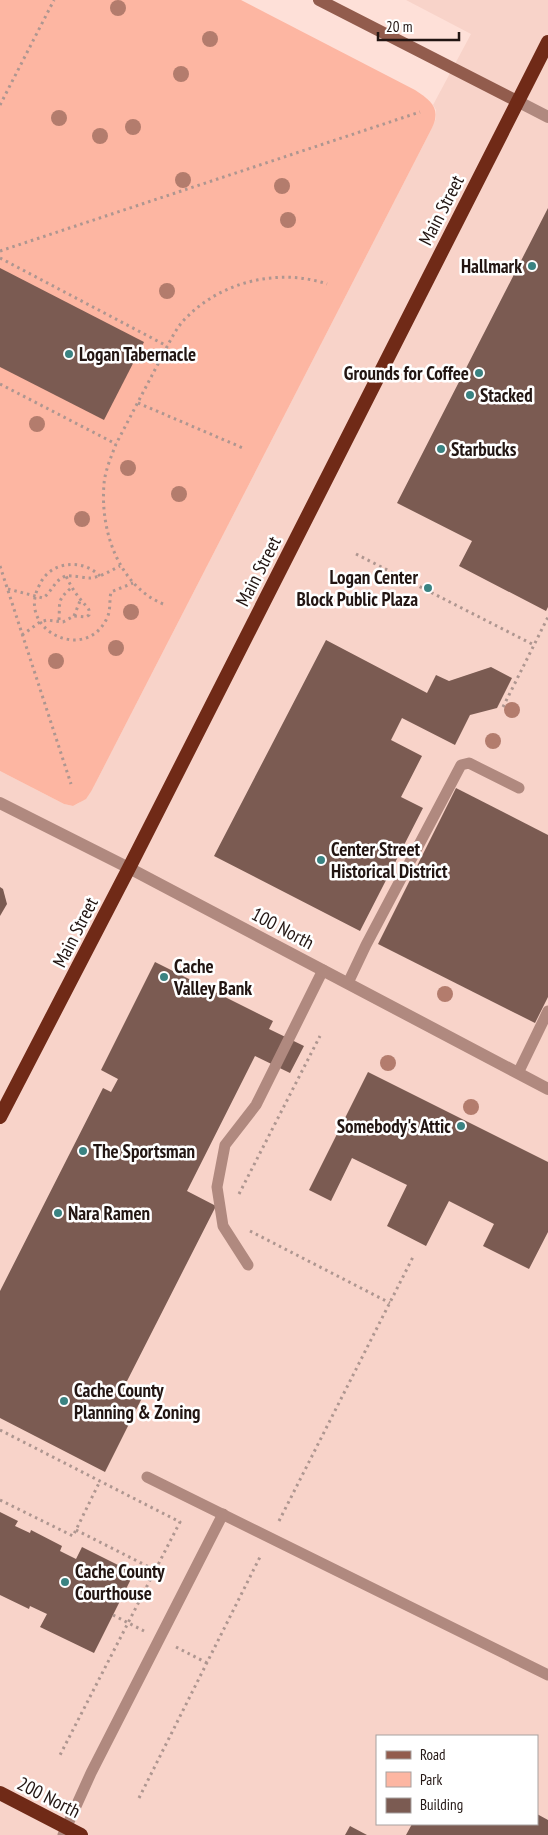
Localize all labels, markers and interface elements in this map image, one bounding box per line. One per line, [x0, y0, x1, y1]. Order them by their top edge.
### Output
scale bar [378, 10, 459, 42]
text: 20 m [386, 17, 412, 36]
street label: Main Street [413, 170, 469, 249]
place label: Hallmark [461, 254, 522, 278]
marker: Hallmark [526, 260, 538, 272]
place label: Logan Tabernacle [79, 342, 196, 366]
marker: Logan Tabernacle [63, 348, 75, 360]
place label: Grounds for Coffee [344, 361, 469, 385]
marker: Grounds for Coffee [473, 367, 485, 379]
place label: Stacked [480, 383, 533, 407]
marker: Stacked [464, 389, 476, 401]
place label: Starbucks [451, 437, 517, 461]
marker: Starbucks [435, 443, 447, 455]
street label: Main Street [230, 531, 286, 610]
place label: Logan Center Block Public Plaza [297, 565, 418, 611]
marker: Logan Center Block Public Plaza [422, 582, 434, 594]
place label: Center Street Historical District [331, 837, 448, 883]
marker: Center Street Historical District [315, 854, 327, 866]
street label: Main Street [47, 892, 103, 971]
street label: 100 North [248, 902, 318, 954]
place label: Cache Valley Bank [173, 954, 252, 1000]
marker: Cache Valley Bank [158, 971, 170, 983]
place label: Somebody's Attic [337, 1114, 451, 1138]
marker: Somebody's Attic [455, 1120, 467, 1132]
place label: The Sportsman [93, 1139, 195, 1163]
marker: The Sportsman [77, 1145, 89, 1157]
place label: Nara Ramen [68, 1201, 150, 1225]
marker: Nara Ramen [52, 1207, 64, 1219]
place label: Cache County Planning & Zoning [74, 1378, 200, 1424]
marker: Cache County Planning & Zoning [58, 1395, 70, 1407]
place label: Cache County Courthouse [75, 1559, 165, 1605]
marker: Cache County Courthouse [59, 1576, 71, 1588]
legend [376, 1735, 538, 1825]
text: Road [420, 1745, 446, 1764]
text: Park [420, 1770, 442, 1789]
street label: 200 North [14, 1771, 84, 1823]
text: Building [420, 1795, 463, 1814]

